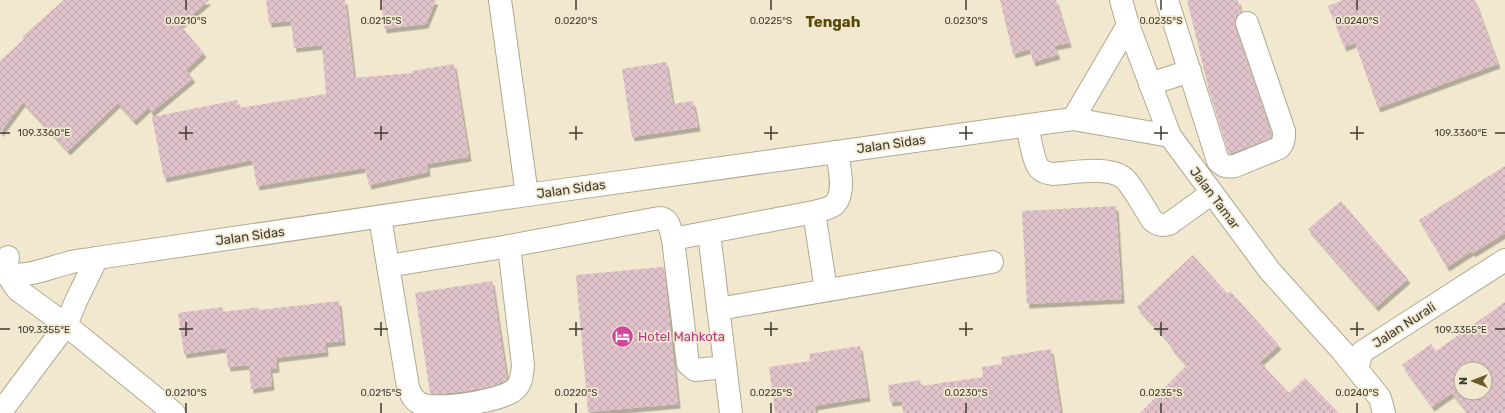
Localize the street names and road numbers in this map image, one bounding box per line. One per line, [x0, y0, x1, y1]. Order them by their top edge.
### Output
street label: Jalan Sidas [856, 132, 927, 156]
street label: Jalan Tamar [1187, 164, 1243, 232]
street label: Jalan Sidas [536, 177, 607, 201]
street label: Jalan Sidas [215, 224, 286, 248]
street label: Jalan Nurali [1370, 299, 1438, 351]

